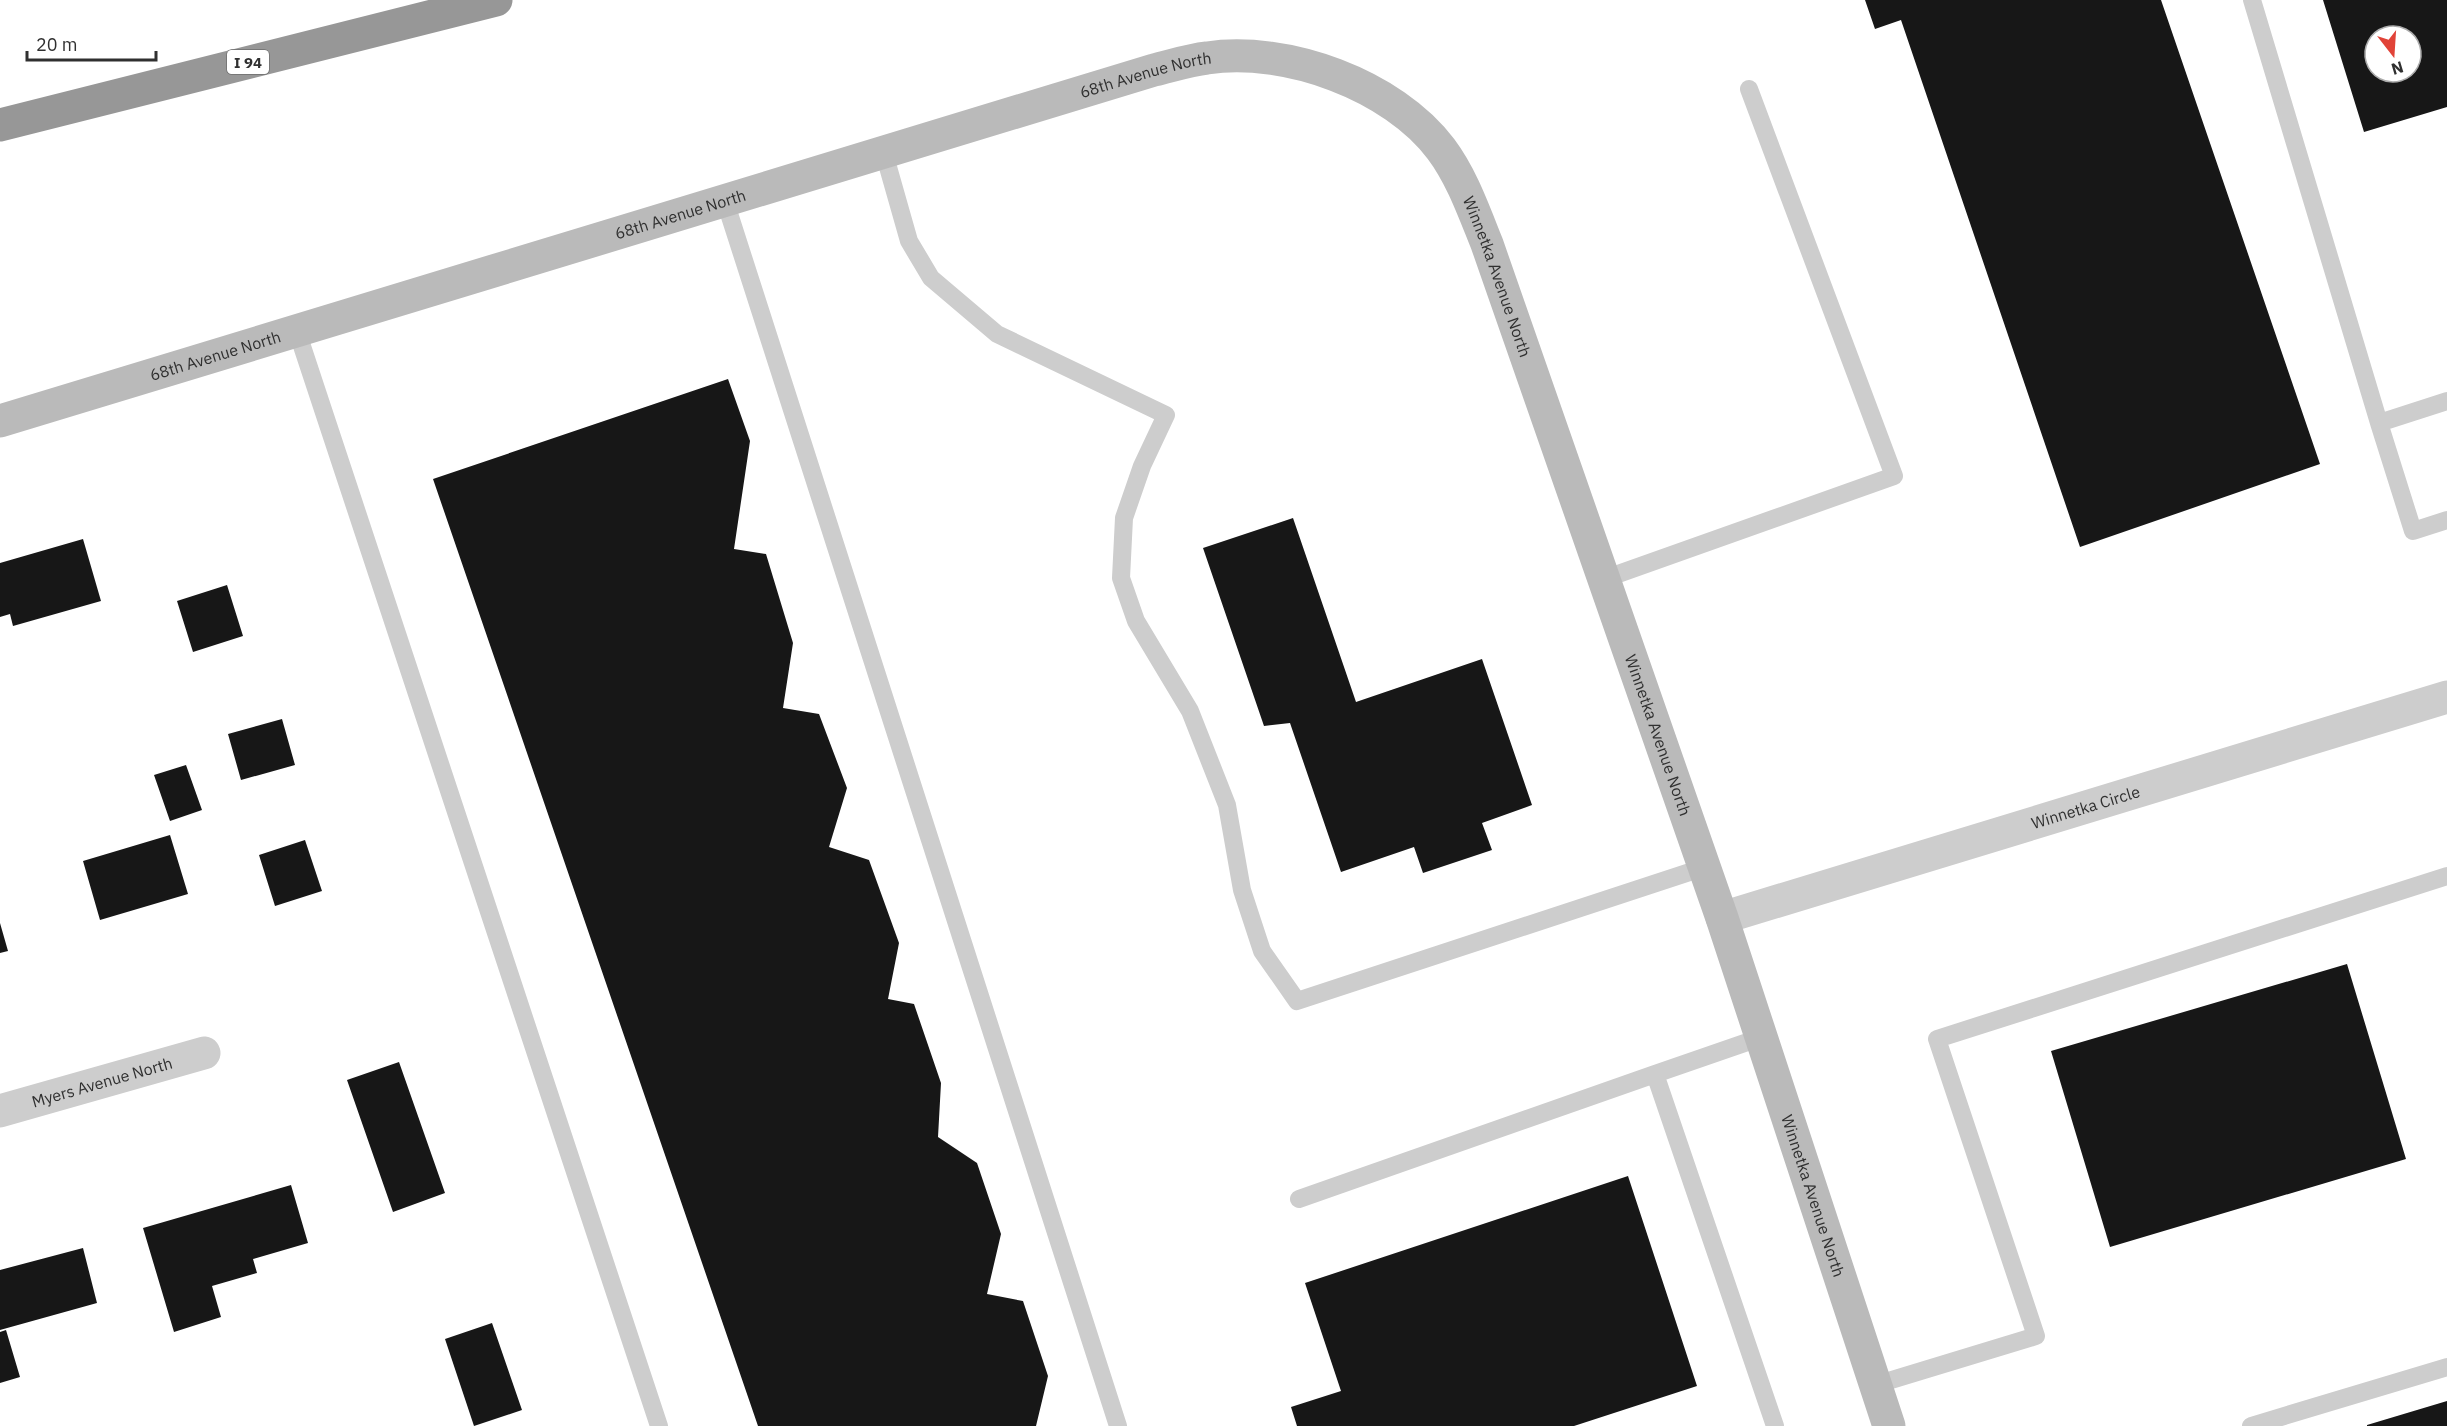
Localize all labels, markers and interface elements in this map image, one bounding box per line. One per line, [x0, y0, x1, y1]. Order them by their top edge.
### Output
scale bar [27, 24, 156, 62]
north arrow [2363, 24, 2423, 84]
text: 20 m [36, 33, 78, 56]
street label: 68th Avenue North [1077, 48, 1212, 102]
road number: I 94 [227, 50, 269, 74]
text: N [2389, 57, 2406, 80]
street label: 68th Avenue North [612, 185, 748, 243]
street label: Winnetka Avenue North [1459, 193, 1536, 360]
street label: 68th Avenue North [147, 326, 283, 385]
street label: Winnetka Avenue North [1621, 652, 1696, 819]
street label: Winnetka Circle [2029, 781, 2142, 833]
street label: Myers Avenue North [29, 1053, 175, 1112]
street label: Winnetka Avenue North [1777, 1112, 1849, 1279]

